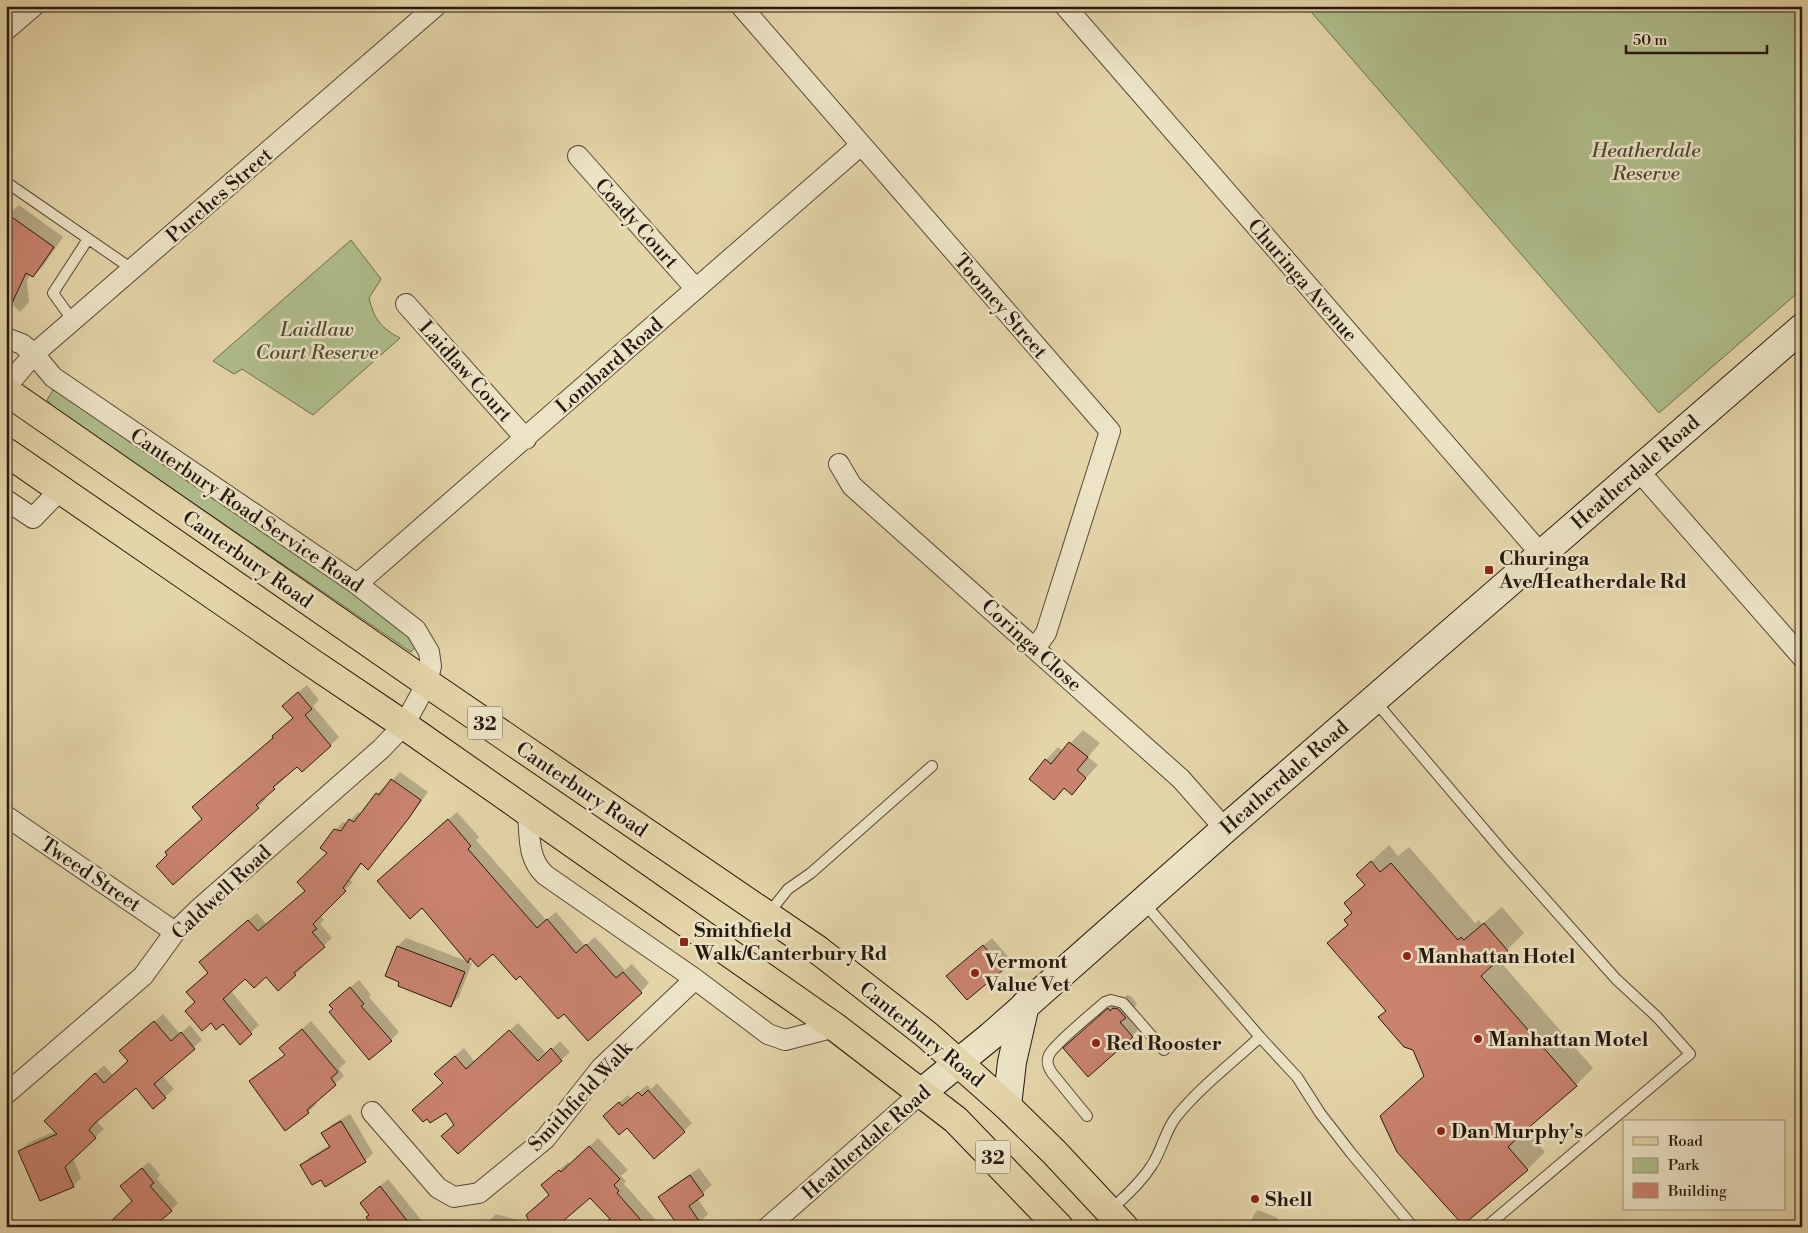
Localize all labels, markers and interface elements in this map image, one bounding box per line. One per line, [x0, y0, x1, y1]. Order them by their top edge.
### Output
scale bar [1626, 22, 1767, 54]
text: 50 m [1633, 31, 1667, 50]
park label: Heatherdale Reserve [1590, 139, 1701, 187]
street label: Purches Street [162, 143, 278, 249]
street label: Coady Court [589, 174, 683, 274]
street label: Churinga Avenue [1242, 214, 1362, 348]
street label: Toomey Street [948, 250, 1052, 364]
street label: Lombard Road [551, 312, 669, 419]
street label: Laidlaw Court [413, 316, 517, 428]
park label: Laidlaw Court Reserve [256, 318, 379, 366]
street label: Heatherdale Road [1567, 410, 1706, 536]
street label: Canterbury Road Service Road [126, 423, 368, 597]
street label: Canterbury Road [178, 505, 318, 613]
place label: Churinga Ave/Heatherdale Rd [1498, 547, 1687, 595]
marker: Churinga Ave/Heatherdale Rd [1483, 564, 1495, 576]
street label: Coringa Close [975, 594, 1087, 698]
road number: 32 [468, 706, 502, 740]
street label: Heatherdale Road [1216, 715, 1355, 841]
street label: Canterbury Road [510, 737, 652, 844]
street label: Tweed Street [35, 832, 145, 918]
street label: Caldwell Road [167, 840, 278, 946]
place label: Smithfield Walk/Canterbury Rd [693, 919, 888, 967]
marker: Smithfield Walk/Canterbury Rd [678, 936, 690, 948]
place label: Manhattan Hotel [1417, 945, 1576, 970]
place label: Vermont Value Vet [984, 950, 1071, 998]
marker: Manhattan Hotel [1401, 950, 1413, 962]
marker: Vermont Value Vet [969, 967, 981, 979]
street label: Canterbury Road [853, 977, 989, 1094]
place label: Manhattan Motel [1488, 1028, 1649, 1053]
place label: Red Rooster [1106, 1032, 1222, 1057]
marker: Manhattan Motel [1472, 1033, 1484, 1045]
street label: Smithfield Walk [524, 1036, 640, 1157]
marker: Red Rooster [1090, 1037, 1102, 1049]
street label: Heatherdale Road [798, 1080, 937, 1206]
place label: Dan Murphy's [1451, 1120, 1583, 1145]
legend [1623, 1120, 1786, 1210]
marker: Dan Murphy's [1435, 1125, 1447, 1137]
text: Road [1668, 1132, 1703, 1151]
road number: 32 [976, 1140, 1010, 1174]
text: Park [1668, 1156, 1700, 1175]
text: Building [1667, 1182, 1727, 1201]
place label: Shell [1265, 1188, 1313, 1213]
marker: Shell [1249, 1193, 1261, 1205]

